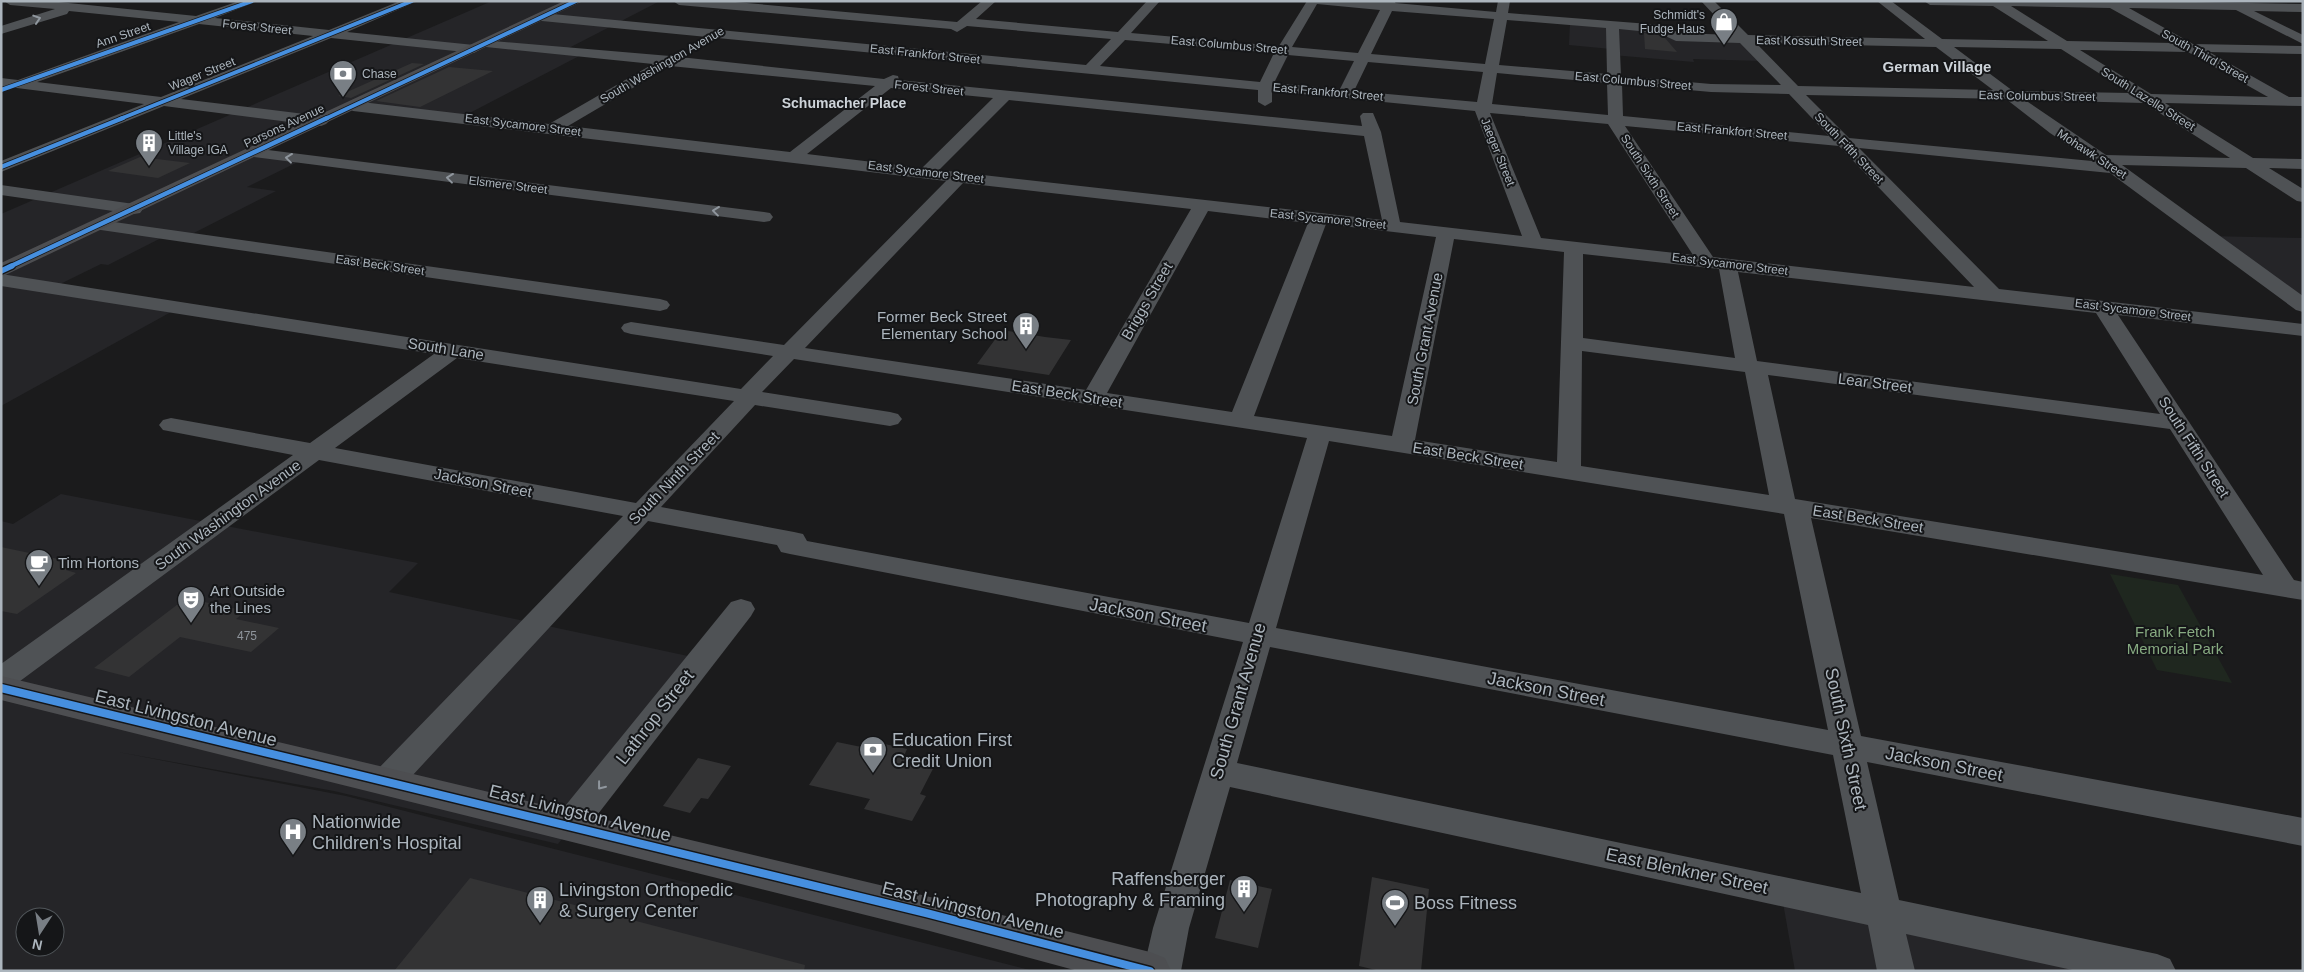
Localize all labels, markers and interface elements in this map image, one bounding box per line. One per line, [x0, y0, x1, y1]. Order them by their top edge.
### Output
shop icon: Schmidt's Fudge Haus [1709, 7, 1739, 46]
place label: Schmidt's Fudge Haus [1640, 8, 1705, 36]
one-way arrow [32, 15, 41, 25]
street label: Forest Street [222, 16, 293, 38]
street label: Ann Street [94, 19, 153, 51]
street label: South Washington Avenue [598, 24, 727, 106]
street label: South Third Street [2159, 26, 2251, 86]
street label: East Columbus Street [1170, 33, 1288, 57]
street label: East Kossuth Street [1756, 33, 1863, 49]
street label: East Frankfort Street [869, 41, 981, 67]
street label: Wager Street [167, 54, 238, 94]
district label: German Village [1883, 58, 1991, 75]
bank icon: Chase [328, 59, 358, 98]
street label: South Lazelle Street [2098, 64, 2198, 134]
place label: Chase [362, 67, 397, 81]
street label: East Columbus Street [1574, 69, 1692, 93]
street label: Forest Street [894, 77, 965, 99]
street label: East Frankfort Street [1272, 80, 1384, 104]
street label: East Columbus Street [1979, 88, 2096, 104]
district label: Schumacher Place [782, 95, 906, 111]
street label: Parsons Avenue [242, 101, 327, 151]
street label: South Fifth Street [1812, 110, 1887, 187]
street label: East Sycamore Street [464, 111, 582, 139]
street label: Jaeger Street [1478, 116, 1518, 189]
street label: East Frankfort Street [1676, 119, 1788, 143]
street label: Mohawk Street [2055, 126, 2130, 182]
building icon: Little's Village IGA [134, 128, 164, 167]
place label: Little's Village IGA [168, 129, 228, 157]
street label: South Sixth Street [1618, 132, 1683, 221]
one-way arrow [285, 153, 293, 164]
street label: East Sycamore Street [867, 158, 985, 186]
one-way arrow [446, 173, 454, 184]
street label: Elsmere Street [468, 173, 549, 197]
one-way arrow [711, 206, 719, 217]
street label: East Sycamore Street [1269, 206, 1387, 232]
street label: East Sycamore Street [1671, 250, 1789, 278]
street label: East Beck Street [335, 252, 426, 278]
street label: Briggs Street [1118, 258, 1176, 343]
street label: South Grant Avenue [1403, 271, 1446, 407]
street label: East Sycamore Street [2074, 296, 2192, 324]
place label: Former Beck Street Elementary School [877, 308, 1008, 342]
building icon: Former Beck Street Elementary School [1011, 311, 1041, 350]
street label: South Lane [407, 334, 485, 363]
street label: Lear Street [1837, 370, 1914, 396]
street label: East Beck Street [1011, 376, 1124, 411]
street label: South Fifth Street [2156, 393, 2234, 501]
street label: South Ninth Street [625, 427, 723, 528]
street label: East Beck Street [1412, 438, 1525, 473]
street label: South Washington Avenue [152, 456, 304, 573]
street label: Jackson Street [433, 465, 534, 500]
street label: East Beck Street [1812, 501, 1925, 536]
cafe icon: Tim Hortons [24, 548, 54, 587]
place label: Tim Hortons [58, 554, 139, 571]
place label: Art Outside the Lines [210, 582, 285, 616]
theatre icon: Art Outside the Lines [176, 585, 206, 624]
street label: Jackson Street [1088, 594, 1208, 636]
street label: South Grant Avenue [1206, 620, 1270, 782]
park label: Frank Fetch Memorial Park [2127, 623, 2224, 657]
house number: 475 [237, 629, 257, 643]
street label: Lathrop Street [612, 666, 698, 768]
street label: South Sixth Street [1821, 666, 1871, 812]
street label: Jackson Street [1486, 668, 1606, 710]
street label: East Livingston Avenue [93, 686, 279, 750]
place label: Education First Credit Union [892, 730, 1012, 771]
bank icon: Education First Credit Union [858, 735, 888, 774]
street label: Jackson Street [1884, 743, 2004, 785]
street label: East Livingston Avenue [487, 781, 673, 845]
one-way arrow [597, 781, 606, 790]
place label: Nationwide Children's Hospital [312, 812, 462, 853]
hospital icon: Nationwide Children's Hospital [278, 817, 308, 856]
street label: East Blenkner Street [1604, 844, 1770, 898]
place label: Raffensberger Photography & Framing [1035, 869, 1225, 910]
building icon: Raffensberger Photography & Framing [1229, 874, 1259, 913]
street label: East Livingston Avenue [880, 878, 1066, 942]
place label: Livingston Orthopedic & Surgery Center [559, 880, 733, 921]
building icon: Livingston Orthopedic & Surgery Center [525, 885, 555, 924]
sports icon: Boss Fitness [1380, 888, 1410, 927]
place label: Boss Fitness [1414, 893, 1517, 913]
north arrow [15, 907, 65, 957]
text: N [31, 936, 44, 954]

